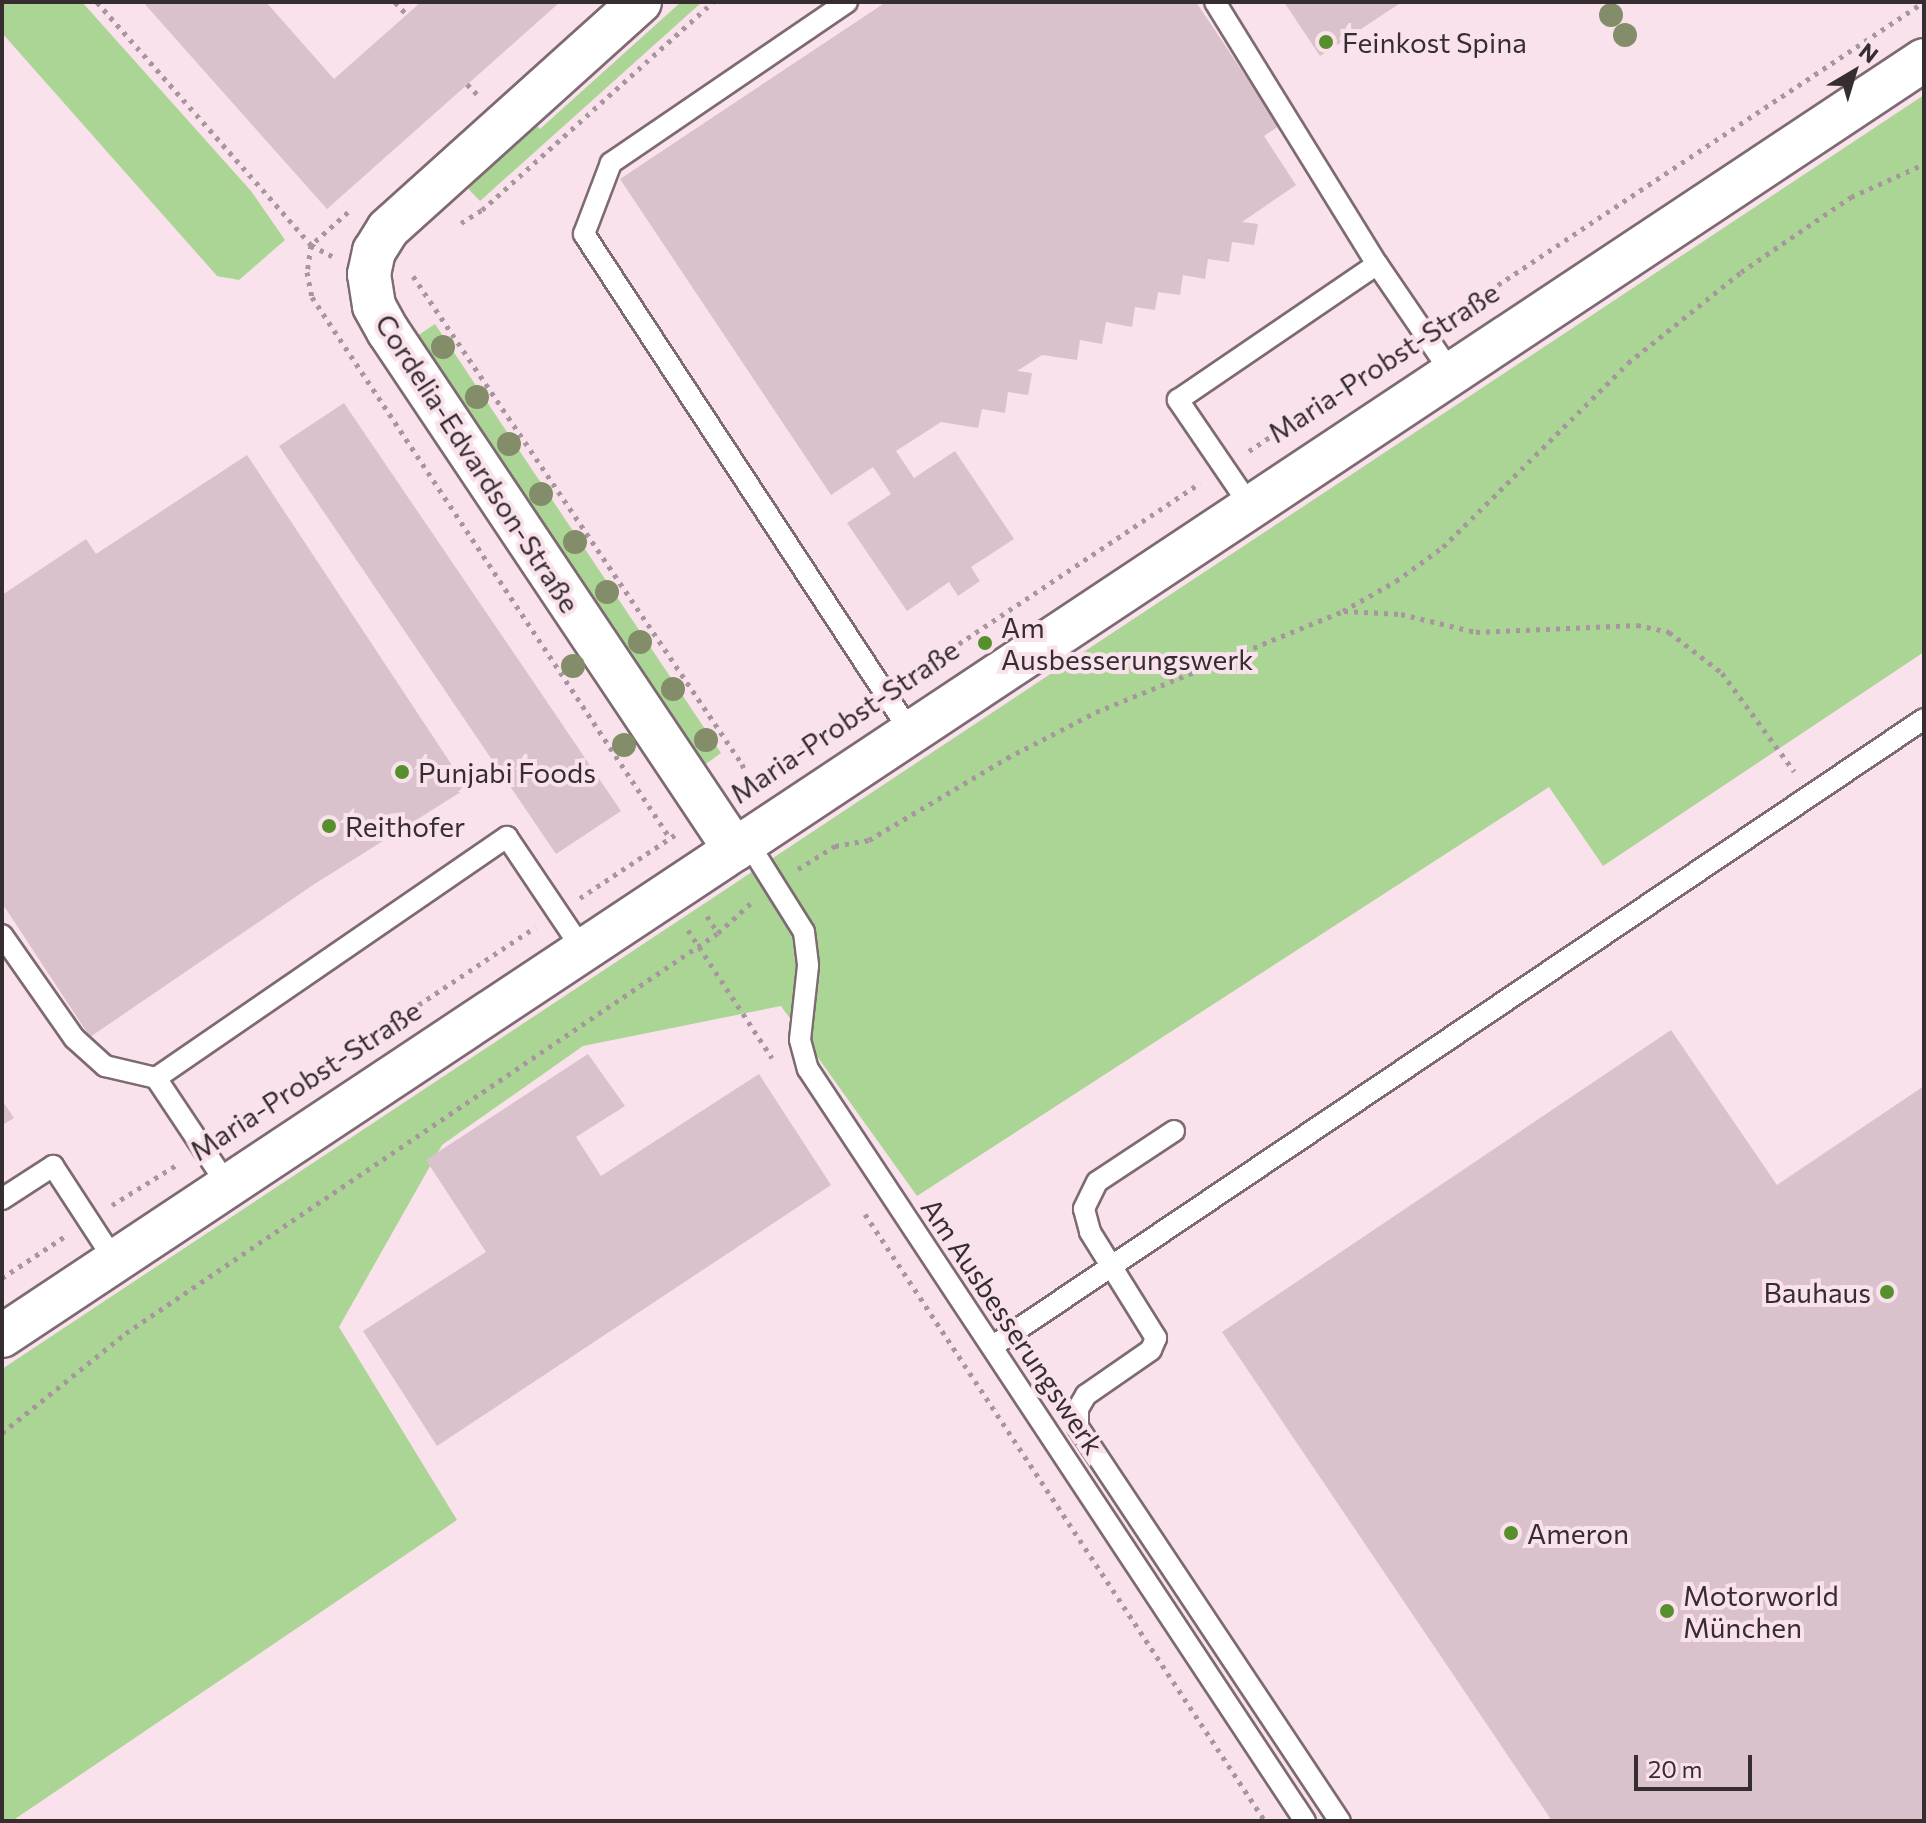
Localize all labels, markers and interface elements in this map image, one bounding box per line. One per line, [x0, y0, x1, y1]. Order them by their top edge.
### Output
place label: Feinkost Spina [1342, 25, 1527, 59]
north arrow [1814, 32, 1894, 112]
marker: Feinkost Spina [1317, 33, 1335, 51]
text: N [1854, 37, 1884, 68]
street label: Maria-Probst-Straße [1261, 275, 1505, 449]
street label: Cordelia-Edvardson-Straße [369, 308, 587, 618]
place label: Am Ausbesserungswerk [1001, 610, 1254, 676]
street label: Maria-Probst-Straße [723, 632, 965, 810]
marker: Am Ausbesserungswerk [976, 634, 994, 652]
place label: Punjabi Foods [418, 755, 596, 789]
marker: Punjabi Foods [393, 763, 411, 781]
place label: Reithofer [345, 809, 465, 843]
marker: Reithofer [320, 817, 338, 835]
street label: Maria-Probst-Straße [183, 993, 427, 1167]
street label: Am Ausbesserungswerk [915, 1192, 1111, 1460]
place label: Bauhaus [1764, 1275, 1871, 1309]
marker: Bauhaus [1878, 1283, 1896, 1301]
place label: Ameron [1527, 1516, 1629, 1550]
marker: Ameron [1502, 1524, 1520, 1542]
place label: Motorworld München [1683, 1578, 1839, 1644]
marker: Motorworld München [1658, 1602, 1676, 1620]
scale bar [1638, 1739, 1756, 1789]
text: 20 m [1648, 1754, 1702, 1783]

